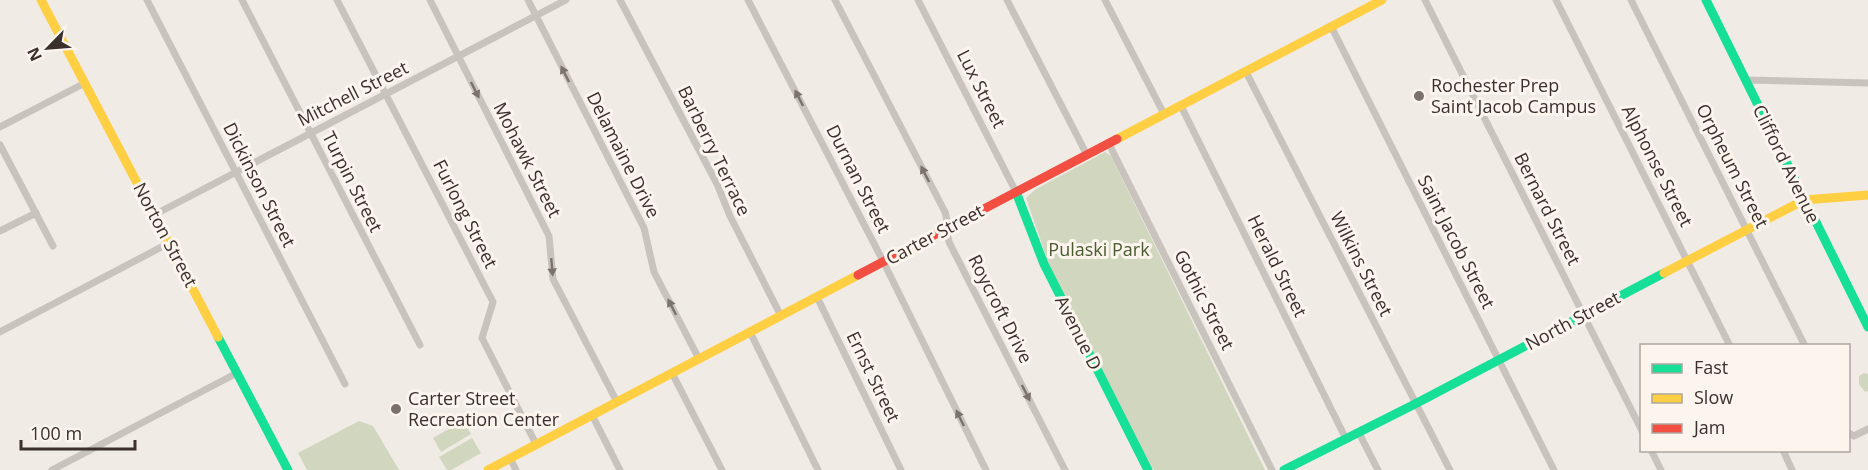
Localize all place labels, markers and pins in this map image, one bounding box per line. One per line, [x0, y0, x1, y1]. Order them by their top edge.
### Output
place label: Rochester Prep Saint Jacob Campus [1431, 73, 1596, 118]
marker: Rochester Prep Saint Jacob Campus [1412, 89, 1426, 103]
place label: Carter Street Recreation Center [408, 386, 560, 431]
marker: Carter Street Recreation Center [389, 402, 403, 416]

